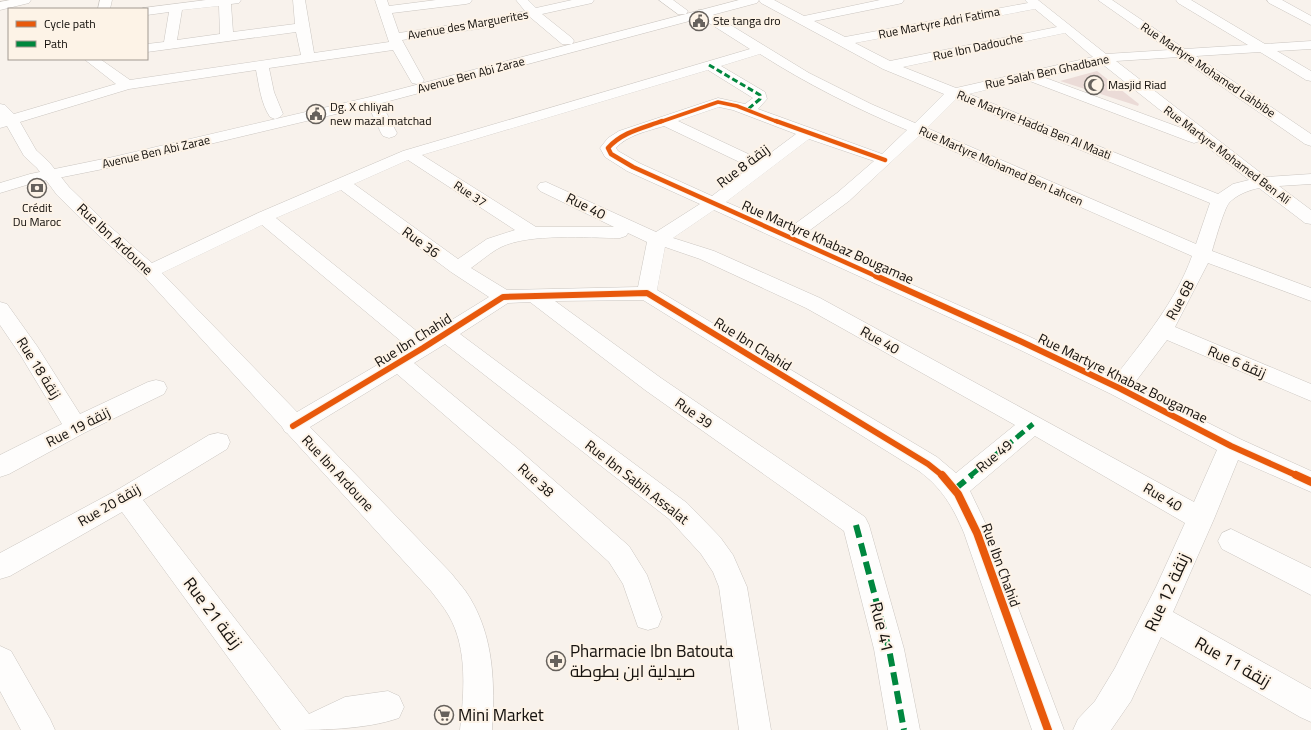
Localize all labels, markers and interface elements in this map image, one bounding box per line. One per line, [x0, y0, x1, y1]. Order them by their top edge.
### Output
street label: Rue Martyre Adri Fatima [876, 0, 1002, 46]
street label: Avenue des Marguerites [406, 2, 531, 46]
legend [8, 8, 148, 60]
place label: Ste tanga dro [713, 9, 781, 32]
public building icon: Ste tanga dro [688, 10, 710, 32]
text: Cycle path [44, 12, 96, 35]
street label: Rue Martyre Mohamed Lahbibe [1136, 16, 1281, 124]
street label: Rue Ibn Dadouche [931, 26, 1025, 67]
text: Path [44, 32, 68, 55]
street label: Rue Salah Ben Ghadbane [983, 47, 1111, 96]
street label: Avenue Ben Abi Zarae [415, 49, 527, 100]
place label: Masjid Riad [1108, 73, 1166, 96]
mosque icon: Masjid Riad [1083, 74, 1105, 96]
street label: Rue Martyre Hadda Ben Al Maati [953, 83, 1115, 166]
place label: Dg. X chliyah new mazal matchad [330, 95, 432, 132]
street label: Rue Martyre Mohamed Ben Ali [1159, 99, 1296, 210]
public building icon: Dg. X chliyah new mazal matchad [305, 103, 327, 125]
street label: Rue Martyre Mohamed Ben Lahcen [915, 119, 1087, 212]
street label: Avenue Ben Abi Zarae [100, 128, 212, 175]
street label: Rue 8 زنقة [711, 137, 775, 195]
street label: Rue 37 [449, 174, 492, 213]
bank icon: Crédit Du Maroc [26, 177, 48, 199]
street label: Rue 40 [561, 185, 611, 227]
street label: Rue Martyre Khabaz Bougamae [738, 192, 918, 292]
place label: Crédit Du Maroc [13, 196, 61, 233]
street label: Rue Ibn Ardoune [70, 196, 160, 282]
street label: Rue 36 [396, 219, 446, 265]
street label: Rue 6B [1158, 275, 1202, 325]
street label: Rue Ibn Chahid [369, 306, 457, 374]
street label: Rue Ibn Chahid [709, 310, 797, 378]
street label: Rue 40 [855, 318, 905, 362]
street label: Rue Martyre Khabaz Bougamae [1034, 325, 1212, 431]
street label: Rue 18 زنقة [10, 332, 68, 404]
street label: Rue 6 زنقة [1204, 338, 1270, 386]
street label: Rue 39 [669, 390, 719, 436]
street label: Rue 19 زنقة [41, 400, 115, 454]
street label: Rue Ibn Ardoune [295, 428, 381, 518]
street label: Rue 49 [970, 432, 1019, 479]
street label: Rue Ibn Sabih Assalat [579, 433, 695, 531]
street label: Rue 38 [512, 456, 560, 504]
street label: Rue 40 [1138, 475, 1188, 519]
street label: Rue 20 زنقة [72, 476, 146, 534]
street label: Rue Ibn Chahid [974, 519, 1028, 611]
street label: Rue 12 زنقة [1135, 547, 1199, 637]
street label: Rue 21 زنقة [175, 570, 251, 656]
street label: Rue 41 [860, 598, 904, 656]
street label: Rue 11 زنقة [1189, 627, 1277, 697]
place label: Pharmacie Ibn Batouta صيدلية ابن بطوطة [570, 635, 734, 687]
pharmacy icon: Pharmacie Ibn Batouta صيدلية ابن بطوطة [545, 650, 567, 672]
place label: Mini Market [458, 699, 544, 730]
supermarket icon: Mini Market [433, 704, 455, 726]

